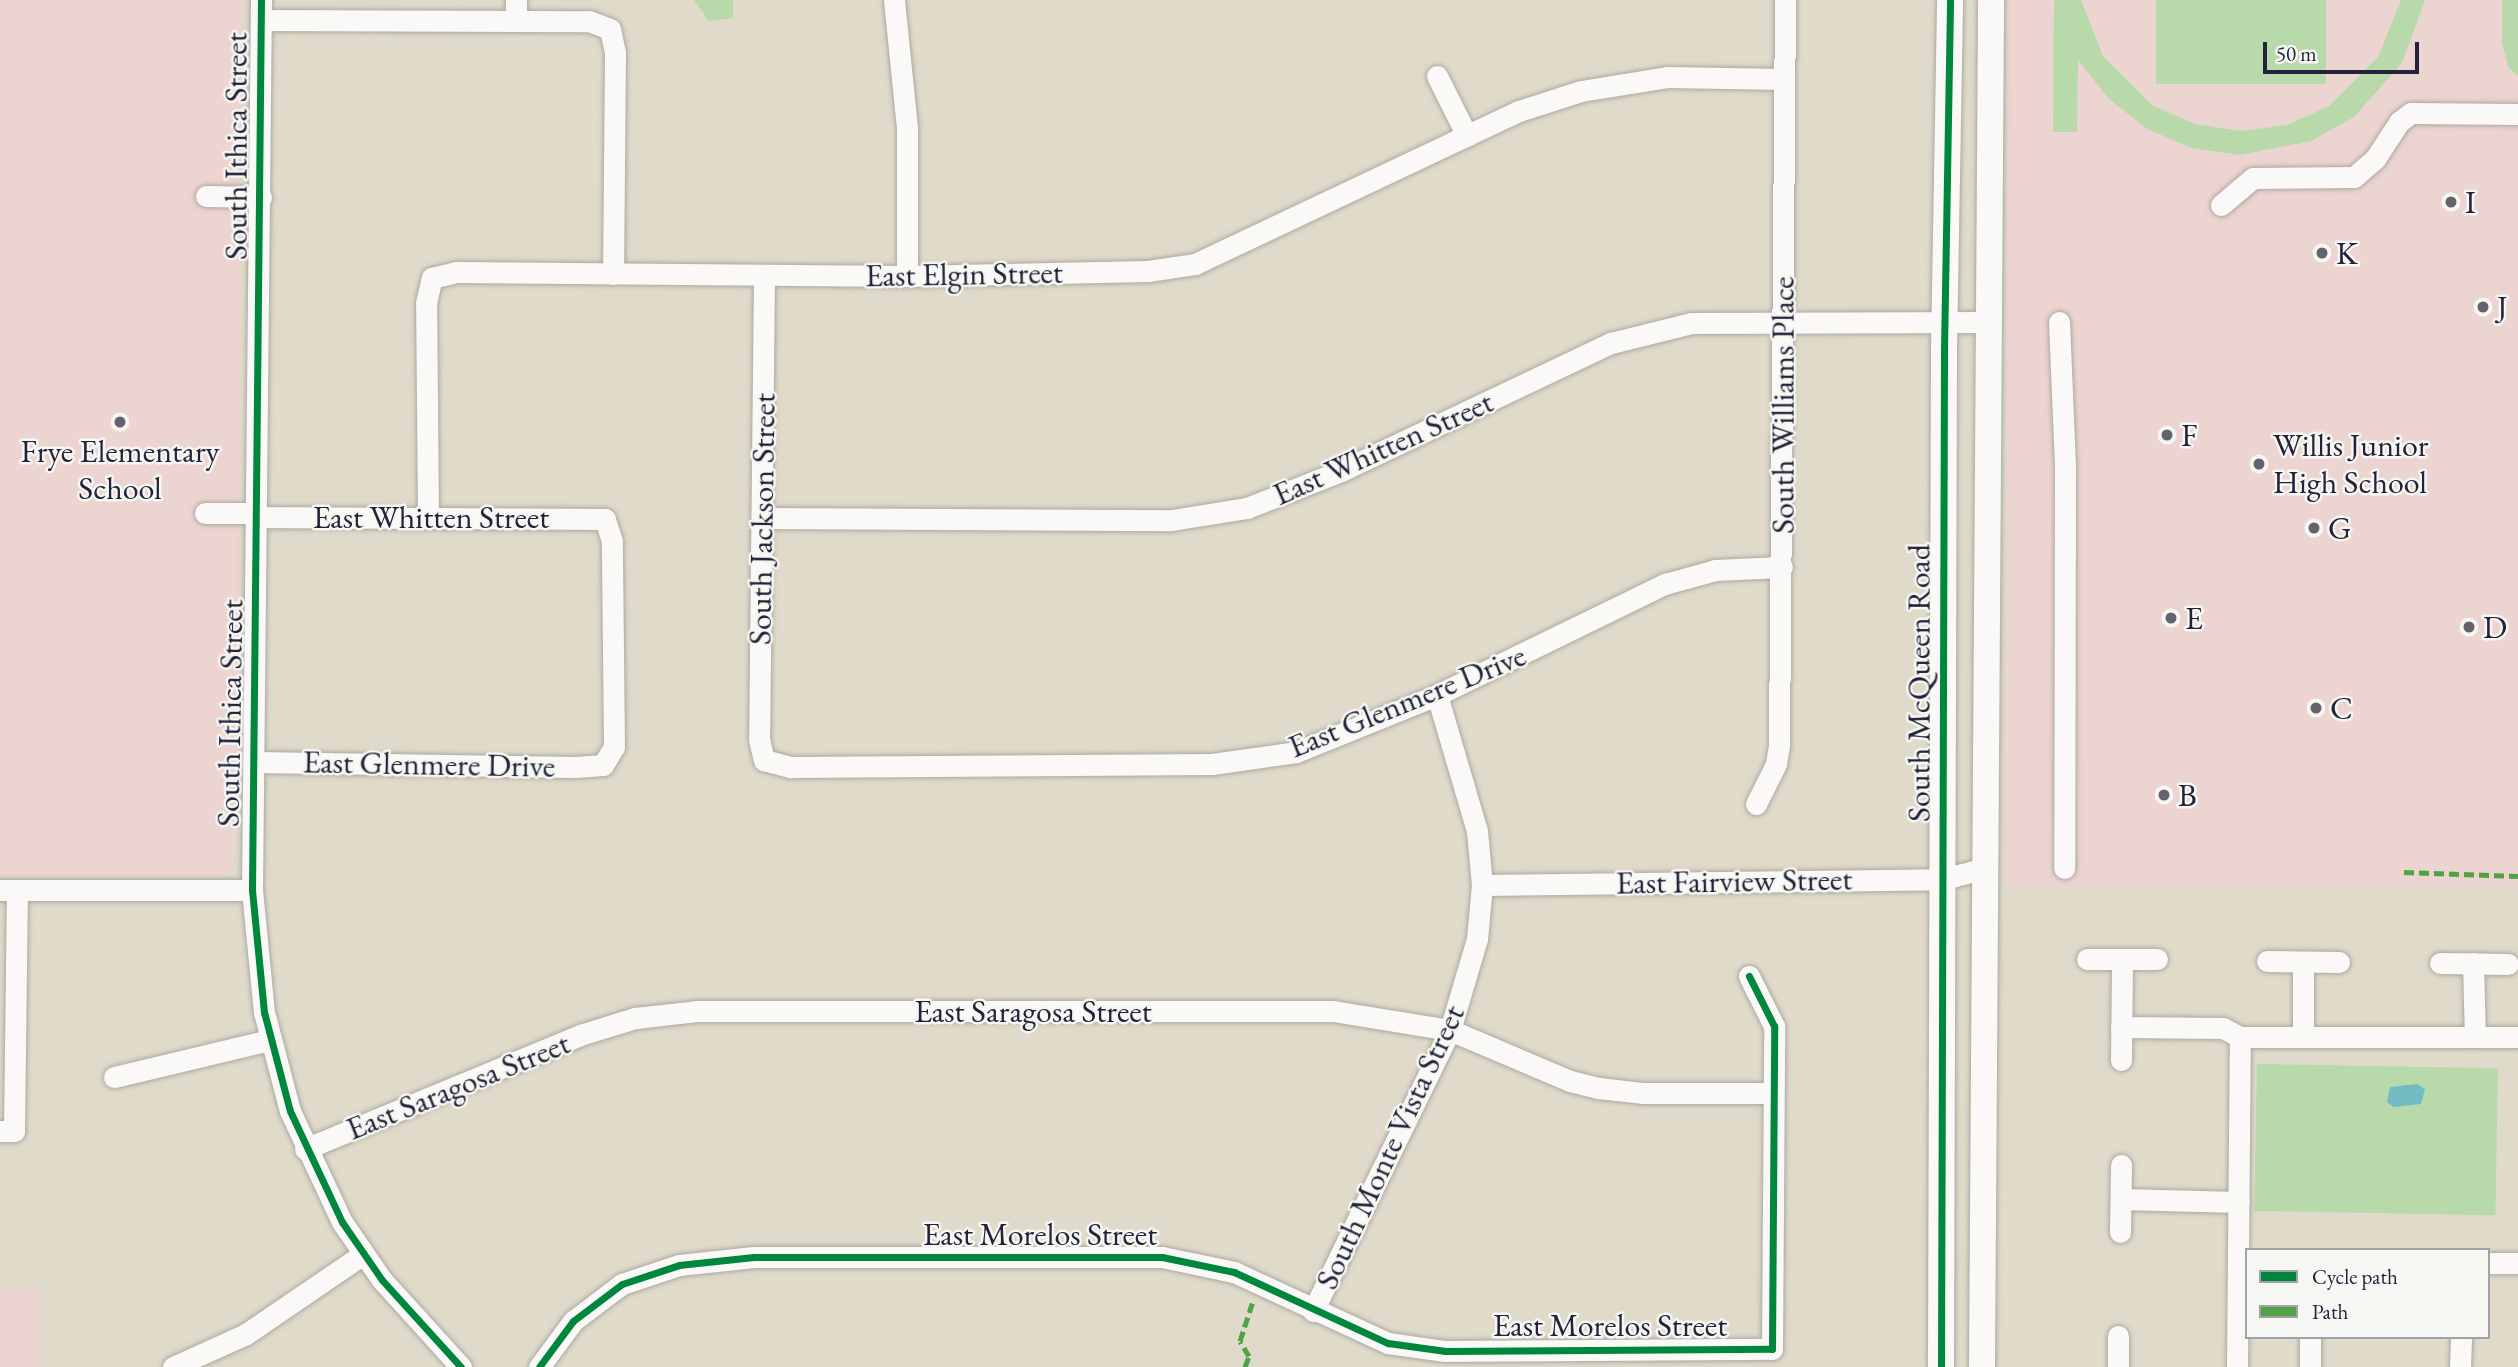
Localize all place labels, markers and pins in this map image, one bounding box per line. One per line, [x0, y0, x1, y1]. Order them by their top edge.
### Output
place label: I [2465, 183, 2476, 221]
marker: I [2443, 194, 2459, 210]
place label: K [2336, 234, 2358, 272]
marker: K [2314, 245, 2330, 261]
place label: J [2497, 288, 2508, 326]
marker: J [2475, 299, 2491, 315]
marker: Frye Elementary School [112, 414, 128, 430]
place label: F [2181, 416, 2197, 454]
marker: F [2159, 427, 2175, 443]
place label: Willis Junior High School [2273, 427, 2428, 502]
place label: Frye Elementary School [20, 433, 220, 508]
marker: Willis Junior High School [2251, 456, 2267, 472]
place label: G [2328, 509, 2351, 547]
marker: G [2306, 520, 2322, 536]
place label: E [2185, 599, 2203, 637]
place label: D [2483, 608, 2507, 646]
marker: E [2163, 610, 2179, 626]
marker: D [2461, 619, 2477, 635]
place label: C [2330, 689, 2353, 727]
marker: C [2308, 700, 2324, 716]
place label: B [2178, 776, 2197, 814]
marker: B [2156, 787, 2172, 803]

